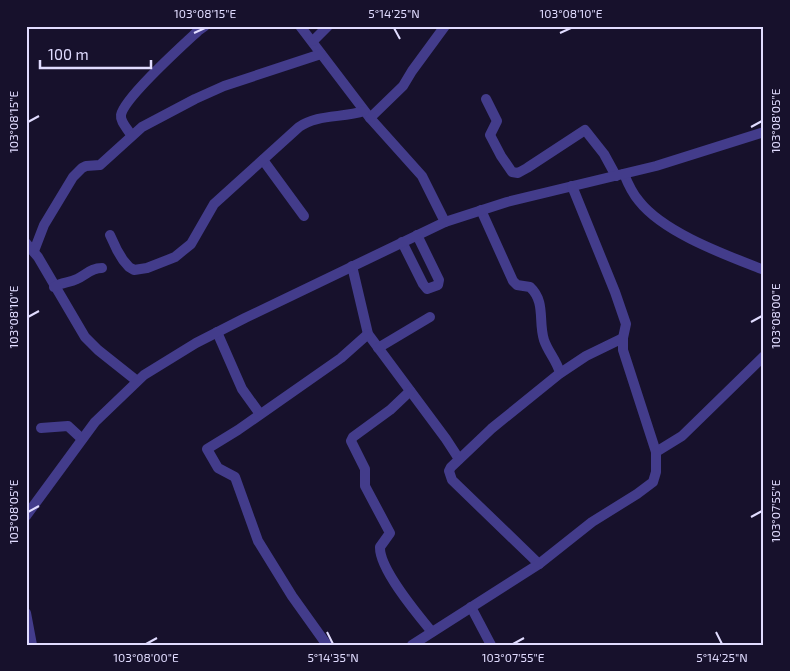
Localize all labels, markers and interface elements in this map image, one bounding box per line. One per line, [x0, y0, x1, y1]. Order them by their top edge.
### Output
text: 103°08'15"E [174, 6, 236, 20]
text: 5°14'25"N [368, 6, 420, 20]
text: 103°08'10"E [539, 6, 603, 20]
scale bar [40, 38, 151, 70]
text: 100 m [48, 45, 89, 63]
text: 103°08'05"E [768, 88, 782, 153]
text: 103°08'15"E [6, 91, 20, 153]
text: 103°08'00"E [768, 283, 782, 349]
text: 103°08'10"E [6, 285, 20, 349]
text: 103°08'05"E [6, 479, 20, 544]
text: 103°07'55"E [768, 479, 782, 542]
text: 103°08'00"E [113, 650, 179, 664]
text: 5°14'35"N [307, 650, 359, 664]
text: 103°07'55"E [482, 650, 545, 664]
text: 5°14'25"N [696, 650, 748, 664]

